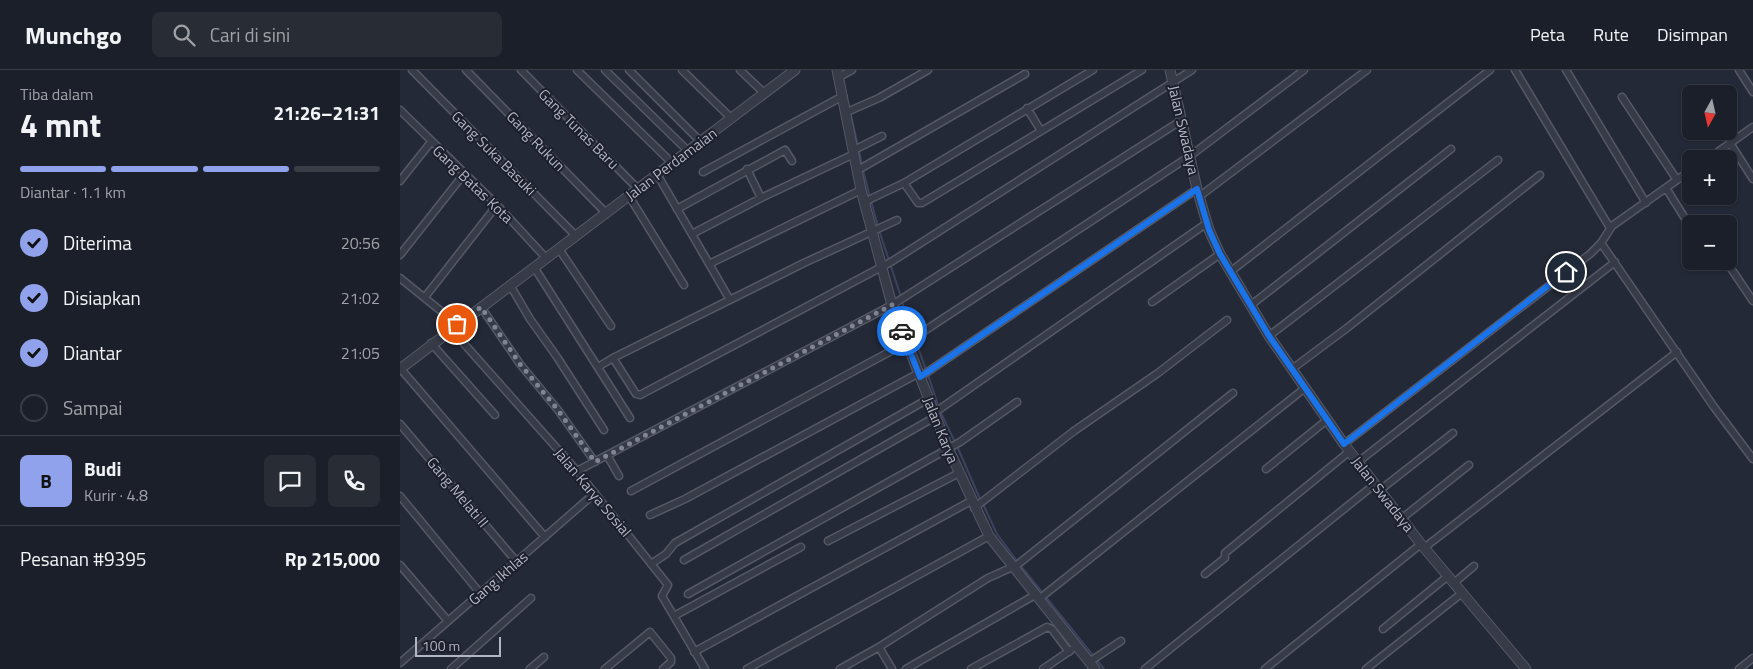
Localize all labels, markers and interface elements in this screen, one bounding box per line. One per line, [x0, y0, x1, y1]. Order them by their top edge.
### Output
search box [152, 12, 502, 57]
text: Munchgo [25, 17, 122, 53]
text: Cari di sini [210, 20, 290, 49]
icon: search [170, 21, 198, 49]
text: Peta [1530, 21, 1565, 48]
text: Rute [1593, 21, 1629, 48]
text: Disimpan [1657, 21, 1728, 48]
text: Tiba dalam [20, 82, 93, 106]
street label: Gang Tunas Baru [533, 83, 625, 175]
street label: Jalan Swadaya [1163, 83, 1206, 177]
north arrow [1682, 85, 1738, 140]
map controls [1682, 85, 1737, 270]
text: 21:26–21:31 [273, 98, 380, 127]
text: 4 mnt [20, 101, 101, 149]
street label: Gang Suka Basuki [446, 105, 542, 201]
street label: Gang Rukun [501, 106, 571, 176]
street label: Jalan Perdamaian [620, 122, 722, 206]
street label: Gang Batas Kota [427, 139, 519, 229]
button: + [1682, 150, 1737, 205]
text: Diantar · 1.1 km [20, 180, 126, 204]
button: − [1682, 215, 1737, 270]
text: Diterima [63, 228, 132, 257]
icon: check [20, 229, 48, 257]
text: 20:56 [341, 231, 380, 255]
pin [1545, 251, 1587, 293]
icon: home [1552, 258, 1580, 286]
text: Disiapkan [63, 283, 141, 312]
icon: check [20, 284, 48, 312]
text: 21:02 [341, 286, 380, 310]
pin [436, 303, 478, 345]
courier [877, 306, 927, 356]
icon: bag [443, 310, 471, 338]
icon: car [888, 317, 916, 345]
text: Diantar [63, 338, 122, 367]
icon: check [20, 339, 48, 367]
text: 21:05 [341, 341, 380, 365]
text: Sampai [63, 393, 122, 422]
street label: Jalan Karya [917, 393, 965, 467]
street label: Jalan Karya Sosial [549, 442, 637, 542]
street label: Jalan Swadaya [1346, 451, 1420, 537]
street label: Gang Melati II [422, 452, 494, 532]
text: Budi [84, 454, 121, 483]
button: chat [264, 455, 316, 507]
button: phone [328, 455, 380, 507]
text: B [40, 466, 52, 495]
text: Kurir · 4.8 [84, 483, 148, 507]
text: Pesanan #9395 [20, 544, 146, 573]
text: Rp 215,000 [285, 544, 380, 573]
street label: Gang Ikhlas [463, 545, 533, 611]
scale bar [415, 634, 501, 657]
text: 100 m [422, 635, 460, 656]

